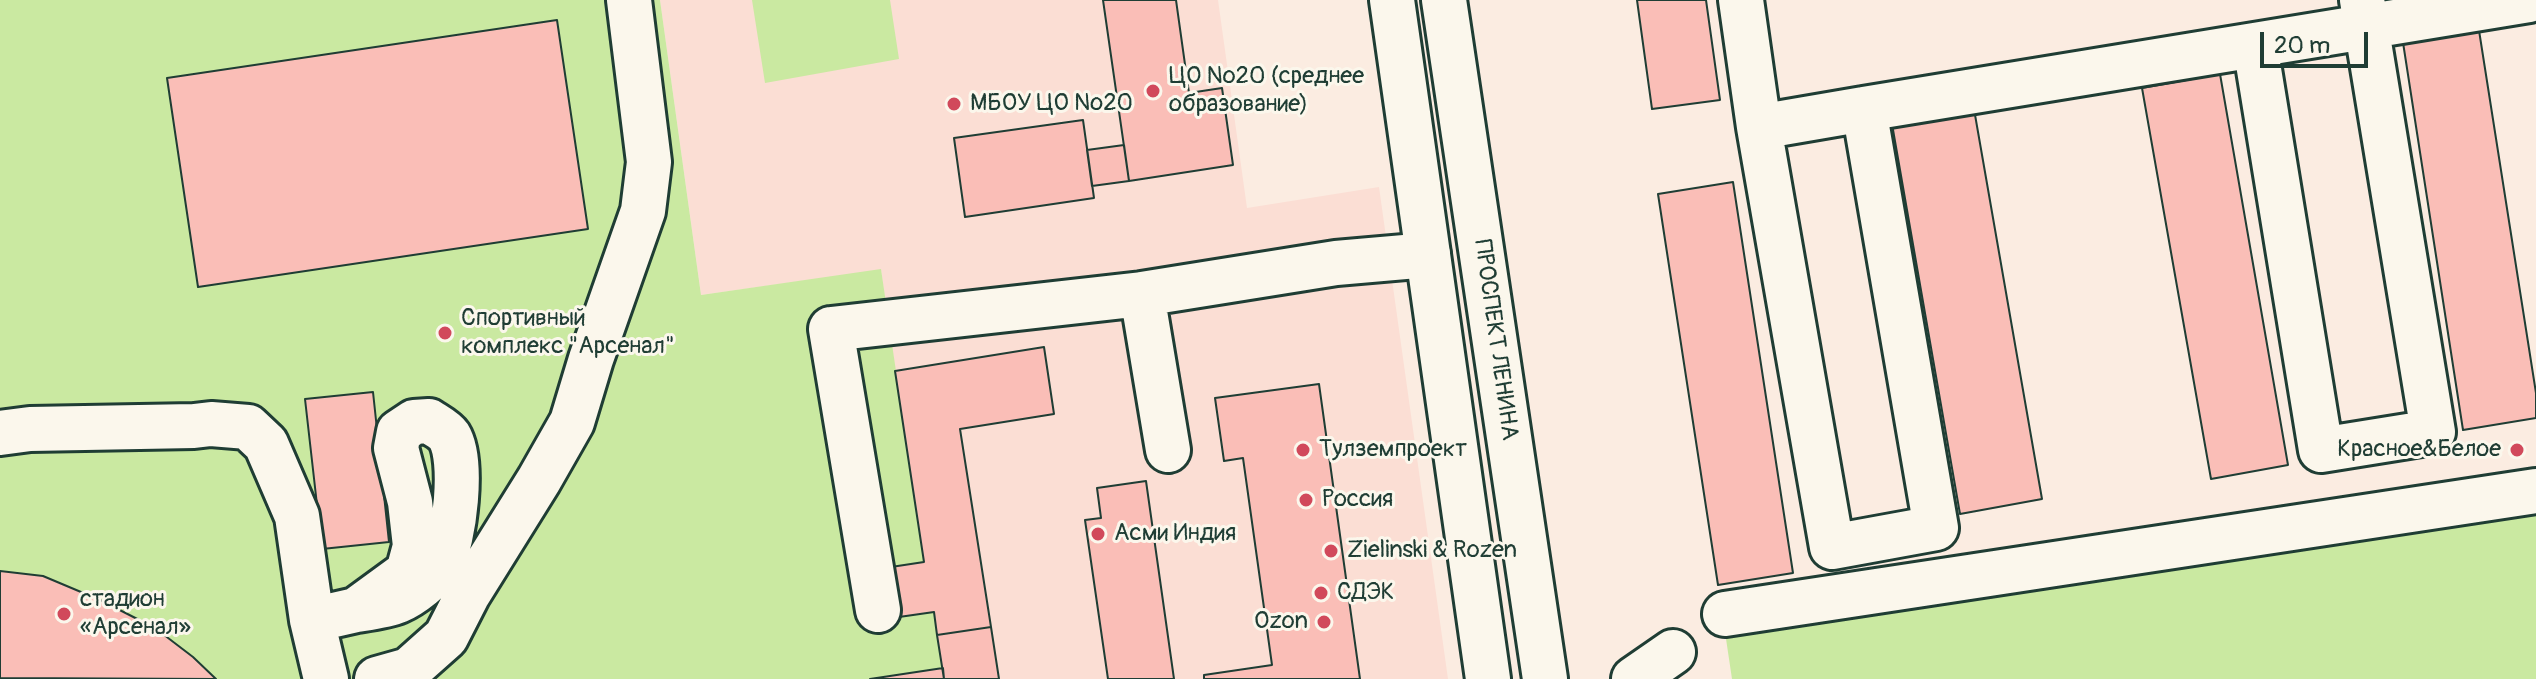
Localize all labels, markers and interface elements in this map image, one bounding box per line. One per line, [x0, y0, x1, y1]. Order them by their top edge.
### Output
scale bar [2264, 16, 2372, 66]
text: 20 m [2274, 31, 2330, 60]
place label: ЦО №20 (среднее образование) [1169, 63, 1364, 119]
marker: ЦО №20 (среднее образование) [1144, 82, 1162, 100]
place label: МБОУ ЦО №20 [970, 90, 1133, 118]
marker: МБОУ ЦО №20 [945, 95, 963, 113]
street label: ПРОСПЕКТ ЛЕНИНА [1467, 238, 1523, 442]
place label: Спортивный комплекс "Арсенал" [461, 305, 675, 361]
marker: Спортивный комплекс "Арсенал" [436, 324, 454, 342]
place label: Тулземпроект [1319, 436, 1467, 464]
place label: Красное&Белое [2337, 436, 2501, 464]
marker: Тулземпроект [1294, 441, 1312, 459]
marker: Красное&Белое [2508, 441, 2526, 459]
place label: Россия [1322, 486, 1393, 514]
marker: Россия [1297, 491, 1315, 509]
place label: Асми Индия [1114, 520, 1236, 548]
marker: Асми Индия [1089, 525, 1107, 543]
place label: Zielinski & Rozen [1347, 537, 1517, 565]
marker: Zielinski & Rozen [1322, 542, 1340, 560]
place label: СДЭК [1337, 579, 1394, 607]
marker: СДЭК [1312, 584, 1330, 602]
place label: стадион «Арсенал» [80, 586, 191, 642]
marker: стадион «Арсенал» [55, 605, 73, 623]
place label: Ozon [1254, 608, 1308, 636]
marker: Ozon [1315, 613, 1333, 631]

